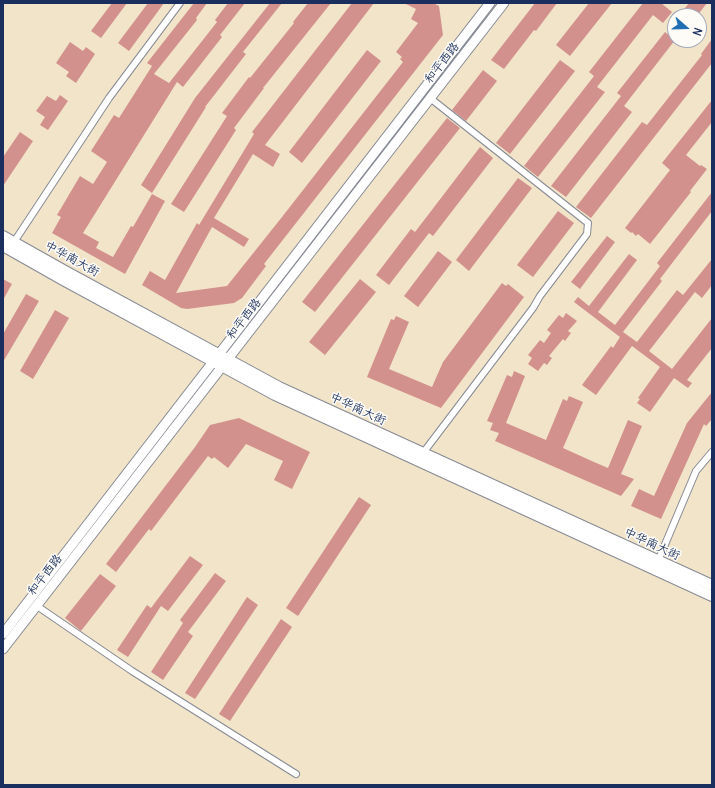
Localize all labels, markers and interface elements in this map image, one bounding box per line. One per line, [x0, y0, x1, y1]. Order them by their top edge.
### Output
north arrow [667, 8, 707, 48]
text: N [689, 26, 705, 38]
street label: 和平西路 [422, 40, 462, 86]
street label: 中华南大街 [42, 238, 102, 280]
street label: 和平西路 [224, 296, 264, 342]
street label: 中华南大街 [328, 390, 388, 428]
street label: 中华南大街 [622, 525, 682, 563]
street label: 和平西路 [25, 552, 65, 598]

